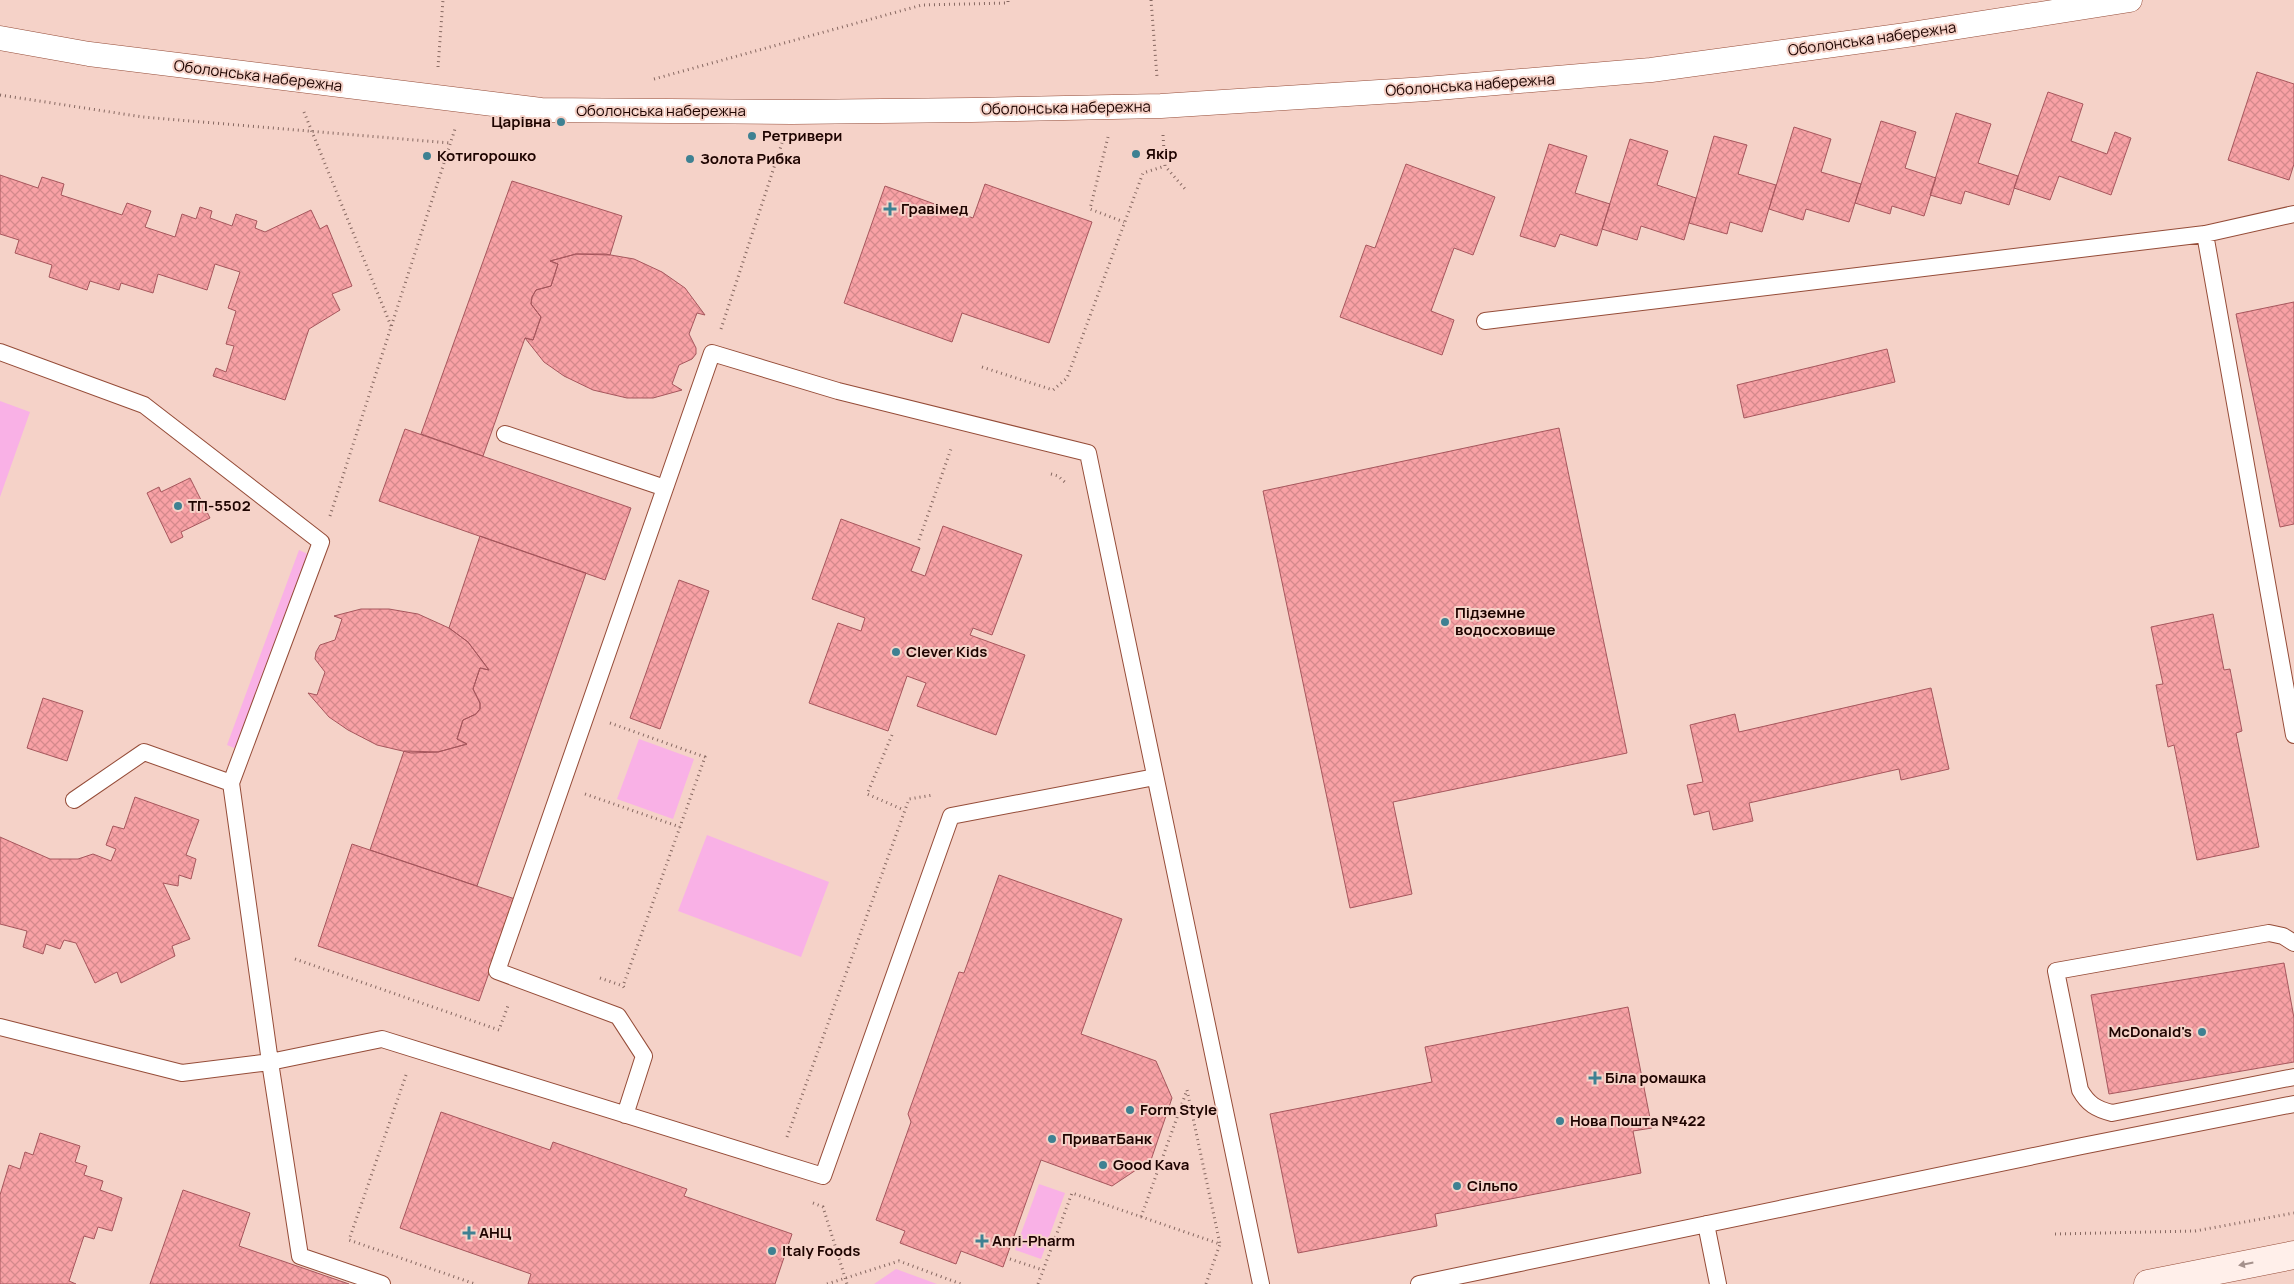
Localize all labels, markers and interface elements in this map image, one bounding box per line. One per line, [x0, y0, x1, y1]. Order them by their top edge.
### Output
street label: Оболонська набережна [1786, 16, 1957, 61]
street label: Оболонська набережна [173, 55, 344, 96]
street label: Оболонська набережна [1385, 68, 1555, 101]
street label: Оболонська набережна [981, 96, 1151, 119]
street label: Оболонська набережна [576, 100, 746, 121]
place label: Царівна [491, 111, 551, 132]
marker: Царівна [555, 116, 567, 128]
place label: Ретривери [762, 125, 842, 146]
marker: Ретривери [746, 130, 758, 142]
place label: Якір [1146, 143, 1177, 164]
place label: Котигорошко [437, 145, 536, 166]
place label: Золота Рибка [700, 148, 801, 169]
marker: Якір [1130, 148, 1142, 160]
marker: Котигорошко [421, 150, 433, 162]
marker: Золота Рибка [684, 153, 696, 165]
place label: Гравімед [901, 198, 969, 219]
marker: Гравімед [883, 202, 897, 216]
place label: ТП-5502 [188, 495, 251, 516]
marker: ТП-5502 [172, 500, 184, 512]
place label: Підземне водосховище [1455, 602, 1556, 640]
marker: Підземне водосховище [1439, 616, 1451, 628]
place label: Clever Kids [906, 641, 987, 662]
marker: Clever Kids [890, 646, 902, 658]
place label: McDonald's [2108, 1021, 2192, 1042]
marker: McDonald's [2196, 1026, 2208, 1038]
place label: Біла ромашка [1605, 1067, 1706, 1088]
marker: Біла ромашка [1589, 1072, 1601, 1084]
place label: Form Style [1140, 1099, 1217, 1120]
marker: Form Style [1124, 1104, 1136, 1116]
place label: Нова Пошта №422 [1570, 1110, 1706, 1131]
marker: Нова Пошта №422 [1554, 1115, 1566, 1127]
place label: ПриватБанк [1062, 1128, 1153, 1149]
marker: ПриватБанк [1046, 1133, 1058, 1145]
place label: Good Kava [1113, 1154, 1189, 1175]
marker: Good Kava [1097, 1159, 1109, 1171]
place label: Сільпо [1467, 1175, 1518, 1196]
marker: Сільпо [1451, 1180, 1463, 1192]
place label: АНЦ [479, 1222, 512, 1243]
marker: АНЦ [463, 1227, 475, 1239]
place label: Anri-Pharm [992, 1230, 1075, 1251]
marker: Anri-Pharm [976, 1235, 988, 1247]
place label: Italy Foods [782, 1240, 861, 1261]
marker: Italy Foods [766, 1245, 778, 1257]
one-way arrow [2238, 1261, 2254, 1269]

